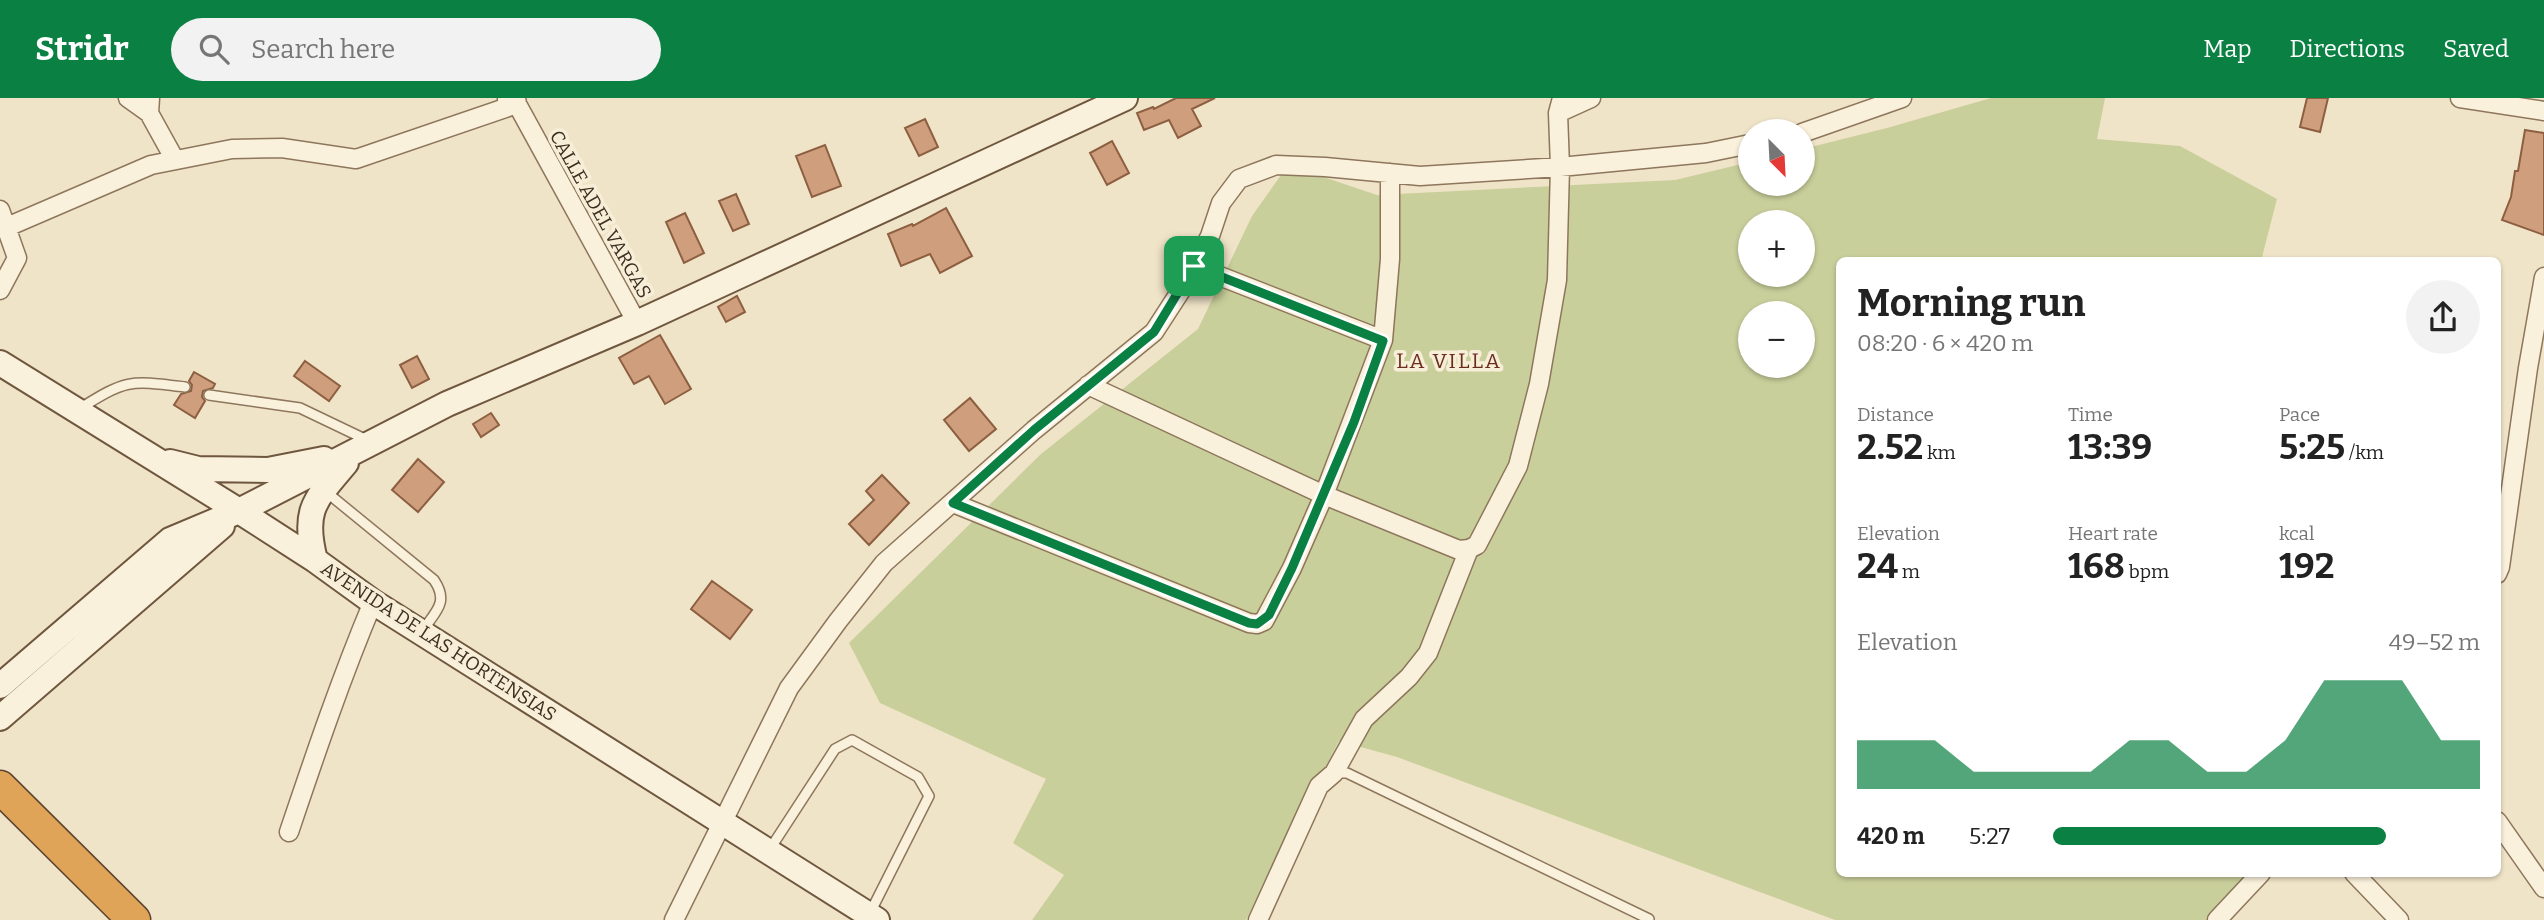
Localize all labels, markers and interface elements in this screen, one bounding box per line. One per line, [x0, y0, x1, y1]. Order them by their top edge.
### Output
search box [171, 18, 661, 81]
text: Stridr [35, 29, 129, 69]
icon: search [195, 30, 233, 68]
text: Search here [251, 34, 395, 65]
text: Map [2203, 35, 2252, 63]
text: Directions [2290, 35, 2405, 63]
text: Saved [2443, 35, 2509, 63]
north arrow [1738, 119, 1815, 196]
map controls [1738, 119, 1815, 378]
street label: CALLE ADEL VARGAS [545, 126, 656, 302]
button: + [1738, 210, 1815, 287]
pin [1164, 236, 1224, 296]
icon: arrive [1175, 247, 1213, 285]
text: Morning run [1857, 280, 2085, 326]
button: share [2406, 280, 2480, 354]
button: − [1738, 301, 1815, 378]
text: 08:20 · 6 × 420 m [1857, 329, 2033, 357]
district label: LA VILLA [1396, 348, 1502, 374]
text: Distance [1857, 403, 1934, 426]
text: Time [2068, 403, 2113, 426]
text: Pace [2279, 403, 2320, 426]
text: 2.52 [1857, 426, 1923, 468]
text: 13:39 [2068, 426, 2152, 468]
text: 5:25 [2279, 426, 2345, 468]
text: km [1923, 441, 1956, 464]
text: /km [2345, 441, 2384, 464]
text: Elevation [1857, 522, 1940, 545]
text: Heart rate [2068, 522, 2158, 545]
text: kcal [2279, 522, 2314, 545]
text: 24 [1857, 545, 1898, 587]
text: 168 [2068, 545, 2125, 587]
text: 192 [2279, 545, 2335, 587]
street label: AVENIDA DE LAS HORTENSIAS [317, 557, 561, 726]
text: m [1898, 560, 1920, 583]
text: bpm [2125, 560, 2169, 583]
text: Elevation [1857, 628, 1957, 656]
text: 49–52 m [2389, 628, 2480, 656]
text: 420 m [1857, 822, 1925, 850]
text: 5:27 [1969, 822, 2010, 850]

